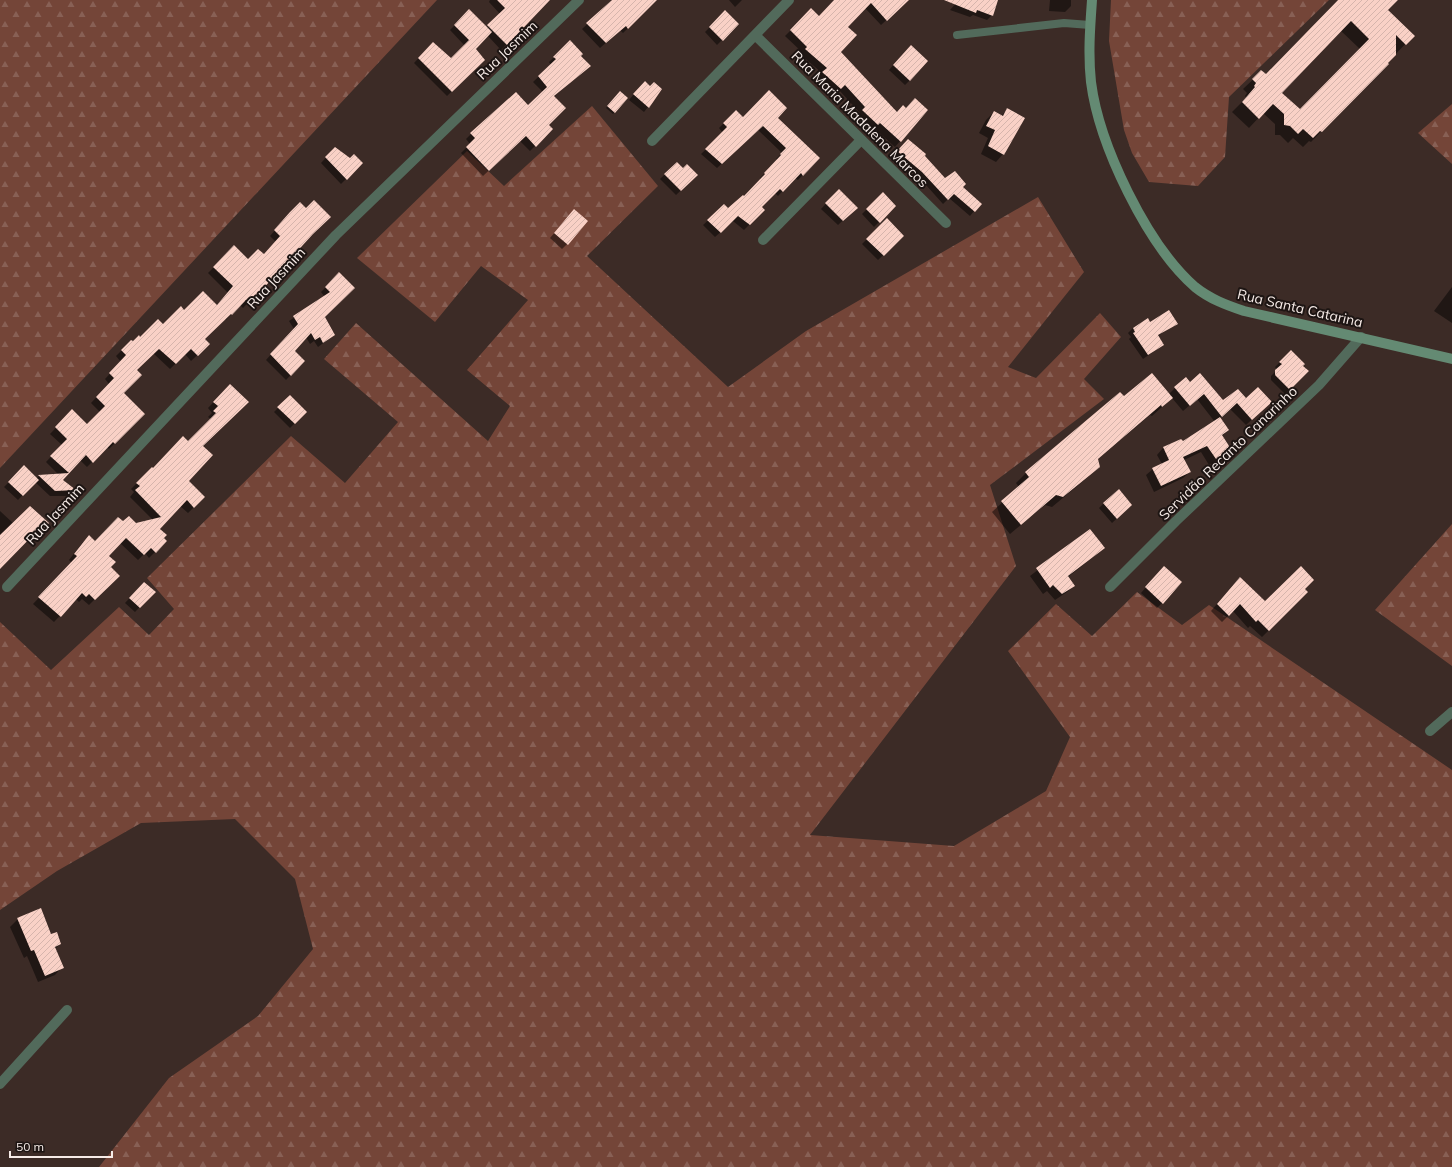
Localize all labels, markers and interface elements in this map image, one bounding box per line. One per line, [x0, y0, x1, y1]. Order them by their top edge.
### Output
street label: Rua Jasmim [473, 17, 541, 83]
street label: Rua Maria Madalena Marcos [788, 47, 932, 191]
street label: Rua Jasmim [243, 243, 309, 313]
street label: Rua Santa Catarina [1236, 285, 1364, 331]
street label: Servidão Recanto Canarinho [1155, 382, 1301, 524]
street label: Rua Jasmim [22, 479, 88, 549]
scale bar [10, 1133, 112, 1159]
text: 50 m [16, 1139, 44, 1154]

